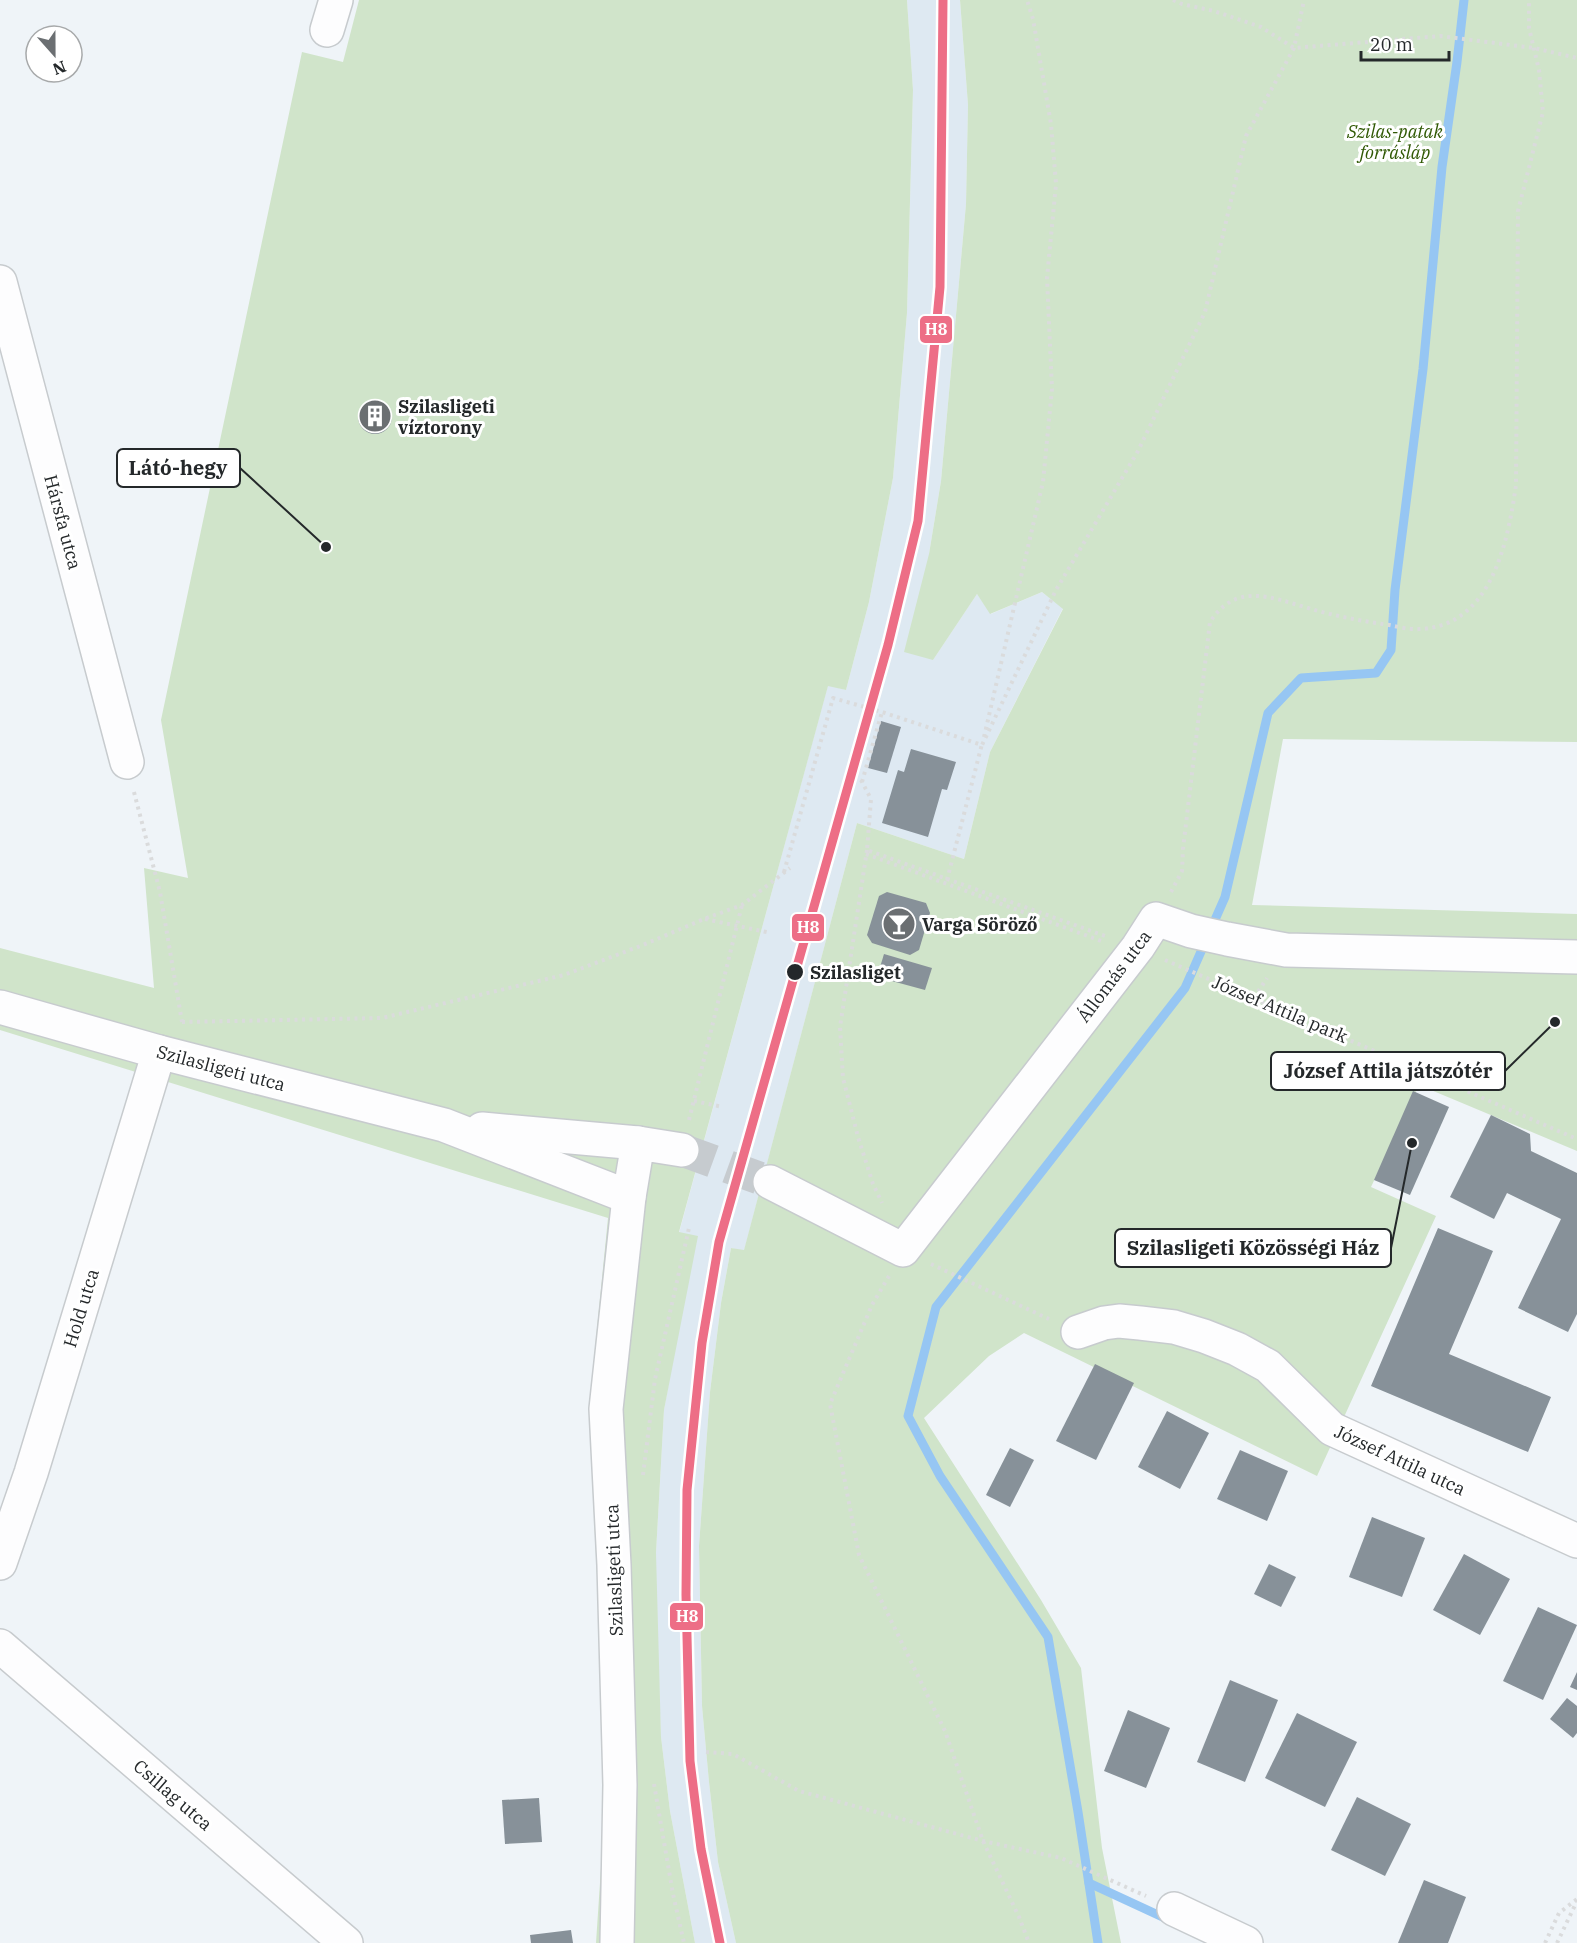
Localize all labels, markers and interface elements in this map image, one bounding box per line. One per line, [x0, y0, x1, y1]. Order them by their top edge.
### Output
north arrow [24, 24, 84, 84]
scale bar [1361, 24, 1450, 62]
text: 20 m [1370, 33, 1413, 56]
text: N [50, 56, 69, 80]
park label: Szilas-patak forrásláp [1346, 120, 1443, 164]
line badge: H8 [919, 315, 953, 344]
text: H8 [925, 319, 948, 339]
place label: Szilasligeti víztorony [398, 395, 495, 439]
building icon: Szilasligeti víztorony [357, 398, 393, 434]
callout: Látó-hegy [117, 449, 240, 487]
text: Látó-hegy [128, 454, 228, 481]
street label: Hársfa utca [39, 472, 87, 572]
bar icon: Varga Söröző [881, 906, 917, 942]
line badge: H8 [791, 913, 825, 942]
place label: Varga Söröző [922, 913, 1038, 936]
text: H8 [797, 917, 820, 937]
street label: Állomás utca [1072, 925, 1156, 1027]
place label: Szilasliget [810, 961, 901, 984]
marker: Szilasliget [785, 962, 805, 982]
street label: József Attila park [1209, 970, 1352, 1048]
street label: Szilasligeti utca [154, 1040, 288, 1096]
callout: József Attila játszótér [1271, 1052, 1505, 1090]
text: József Attila játszótér [1283, 1057, 1493, 1084]
callout: Szilasligeti Közösségi Ház [1115, 1229, 1391, 1267]
text: Szilasligeti Közösségi Ház [1127, 1234, 1379, 1261]
street label: Hold utca [58, 1266, 104, 1350]
street label: József Attila utca [1331, 1420, 1469, 1500]
street label: Szilasligeti utca [600, 1503, 628, 1637]
line badge: H8 [669, 1602, 704, 1631]
text: H8 [676, 1606, 699, 1626]
street label: Csillag utca [129, 1754, 217, 1836]

